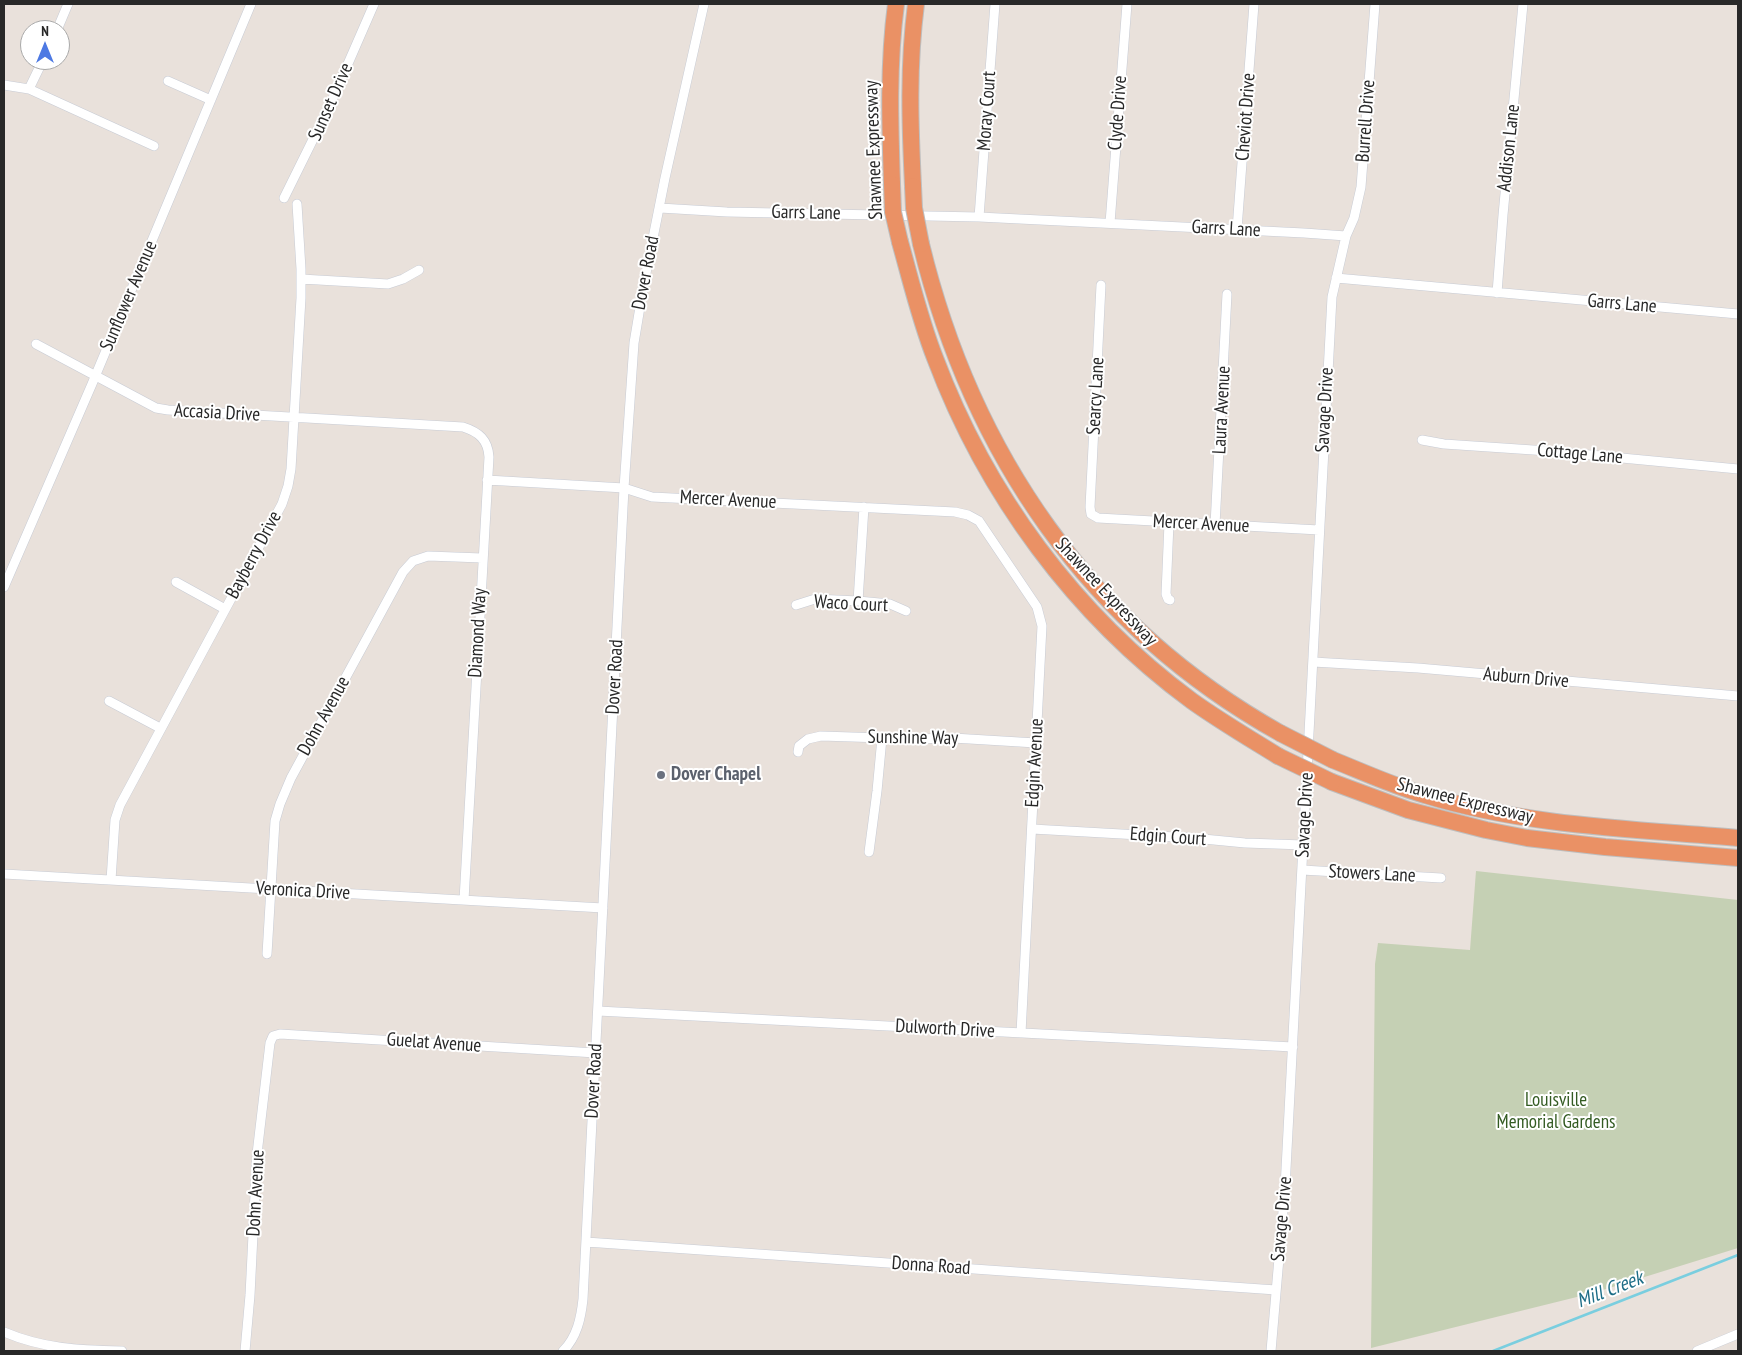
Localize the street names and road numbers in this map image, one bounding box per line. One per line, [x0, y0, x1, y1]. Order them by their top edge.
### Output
street label: Sunset Drive [304, 60, 358, 144]
street label: Moray Court [973, 70, 1001, 152]
street label: Cheviot Drive [1232, 72, 1260, 162]
street label: Clyde Drive [1104, 75, 1132, 151]
street label: Burrell Drive [1352, 79, 1380, 163]
street label: Shawnee Expressway [860, 80, 888, 220]
street label: Addison Lane [1493, 103, 1525, 193]
street label: Garrs Lane [771, 201, 841, 225]
street label: Garrs Lane [1191, 216, 1261, 242]
street label: Dover Road [628, 234, 664, 312]
street label: Sunflower Avenue [95, 237, 163, 355]
street label: Garrs Lane [1587, 290, 1657, 318]
street label: Searcy Lane [1083, 356, 1109, 436]
street label: Laura Avenue [1208, 365, 1236, 455]
street label: Savage Drive [1311, 367, 1339, 453]
street label: Accasia Drive [173, 399, 261, 427]
street label: Cottage Lane [1536, 439, 1624, 469]
street label: Mercer Avenue [679, 486, 777, 514]
street label: Bayberry Drive [221, 507, 287, 603]
street label: Mercer Avenue [1152, 510, 1250, 538]
street label: Shawnee Expressway [1050, 533, 1162, 651]
street label: Diamond Way [464, 588, 492, 678]
street label: Waco Court [813, 591, 889, 617]
street label: Dover Road [602, 639, 628, 715]
street label: Auburn Drive [1482, 663, 1570, 693]
street label: Dohn Avenue [293, 672, 355, 760]
street label: Edgin Avenue [1021, 718, 1049, 808]
street label: Sunshine Way [867, 726, 959, 750]
street label: Savage Drive [1291, 772, 1319, 858]
street label: Shawnee Expressway [1395, 773, 1535, 829]
street label: Edgin Court [1129, 823, 1207, 851]
street label: Stowers Lane [1328, 860, 1416, 888]
street label: Veronica Drive [255, 877, 351, 905]
street label: Dulworth Drive [895, 1015, 995, 1043]
street label: Guelat Avenue [386, 1028, 482, 1058]
street label: Dover Road [581, 1043, 607, 1119]
street label: Dohn Avenue [242, 1149, 270, 1237]
street label: Savage Drive [1267, 1176, 1297, 1262]
street label: Donna Road [891, 1252, 971, 1280]

